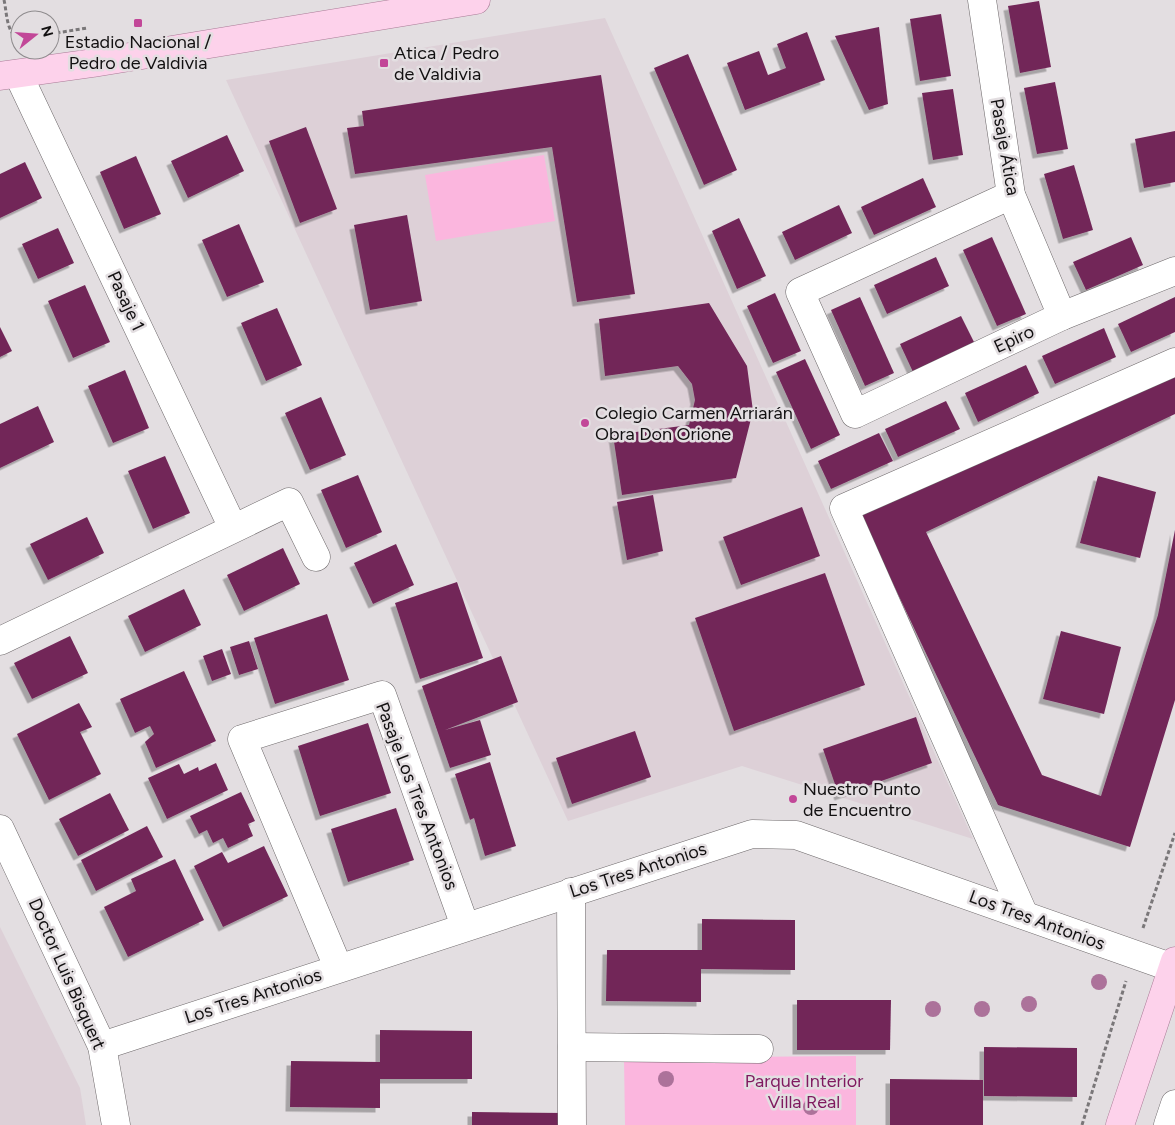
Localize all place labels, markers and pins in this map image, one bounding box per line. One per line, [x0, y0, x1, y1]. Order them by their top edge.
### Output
marker: Estadio Nacional / Pedro de Valdivia [132, 17, 144, 29]
place label: Estadio Nacional / Pedro de Valdivia [65, 31, 211, 74]
place label: Atica / Pedro de Valdivia [394, 42, 499, 85]
marker: Atica / Pedro de Valdivia [378, 57, 390, 69]
place label: Colegio Carmen Arriarán Obra Don Orione [595, 402, 793, 445]
marker: Colegio Carmen Arriarán Obra Don Orione [579, 417, 591, 429]
place label: Nuestro Punto de Encuentro [803, 778, 921, 821]
marker: Nuestro Punto de Encuentro [787, 793, 799, 805]

